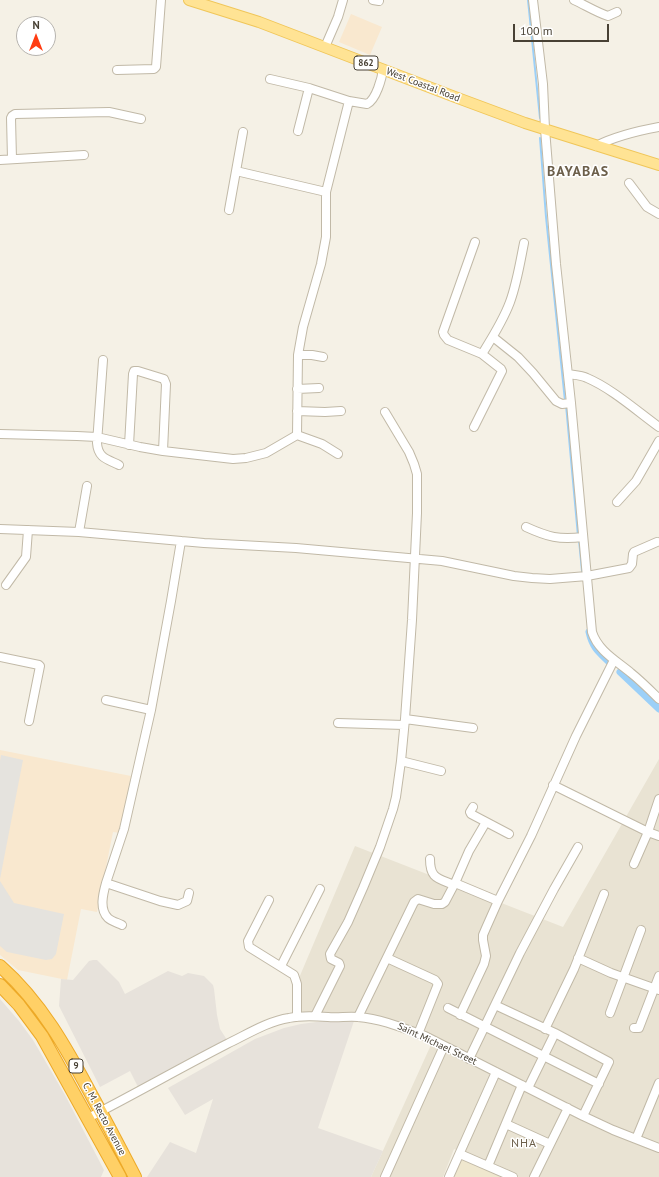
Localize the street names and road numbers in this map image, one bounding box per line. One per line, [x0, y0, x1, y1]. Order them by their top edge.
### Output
road number: 862 [354, 56, 378, 70]
street label: West Coastal Road [384, 65, 462, 105]
street label: Saint Michael Street [395, 1020, 479, 1068]
road number: 9 [69, 1059, 83, 1073]
street label: C. M. Recto Avenue [80, 1081, 128, 1157]

